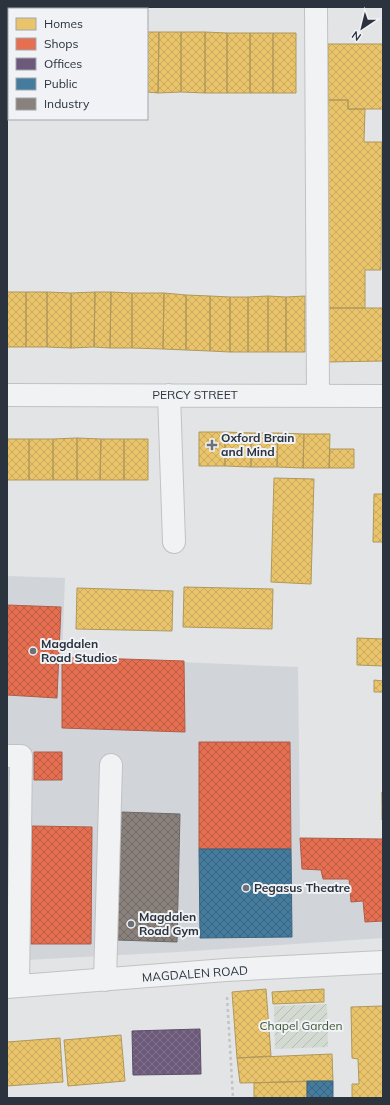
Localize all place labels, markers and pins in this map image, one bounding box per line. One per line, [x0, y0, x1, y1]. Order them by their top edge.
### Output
place label: Oxford Brain and Mind [221, 430, 295, 459]
marker: Oxford Brain and Mind [206, 439, 218, 451]
place label: Magdalen Road Studios [41, 636, 118, 665]
marker: Magdalen Road Studios [28, 646, 38, 656]
place label: Pegasus Theatre [254, 880, 350, 895]
marker: Pegasus Theatre [241, 883, 251, 893]
place label: Magdalen Road Gym [139, 909, 199, 938]
marker: Magdalen Road Gym [126, 919, 136, 929]

